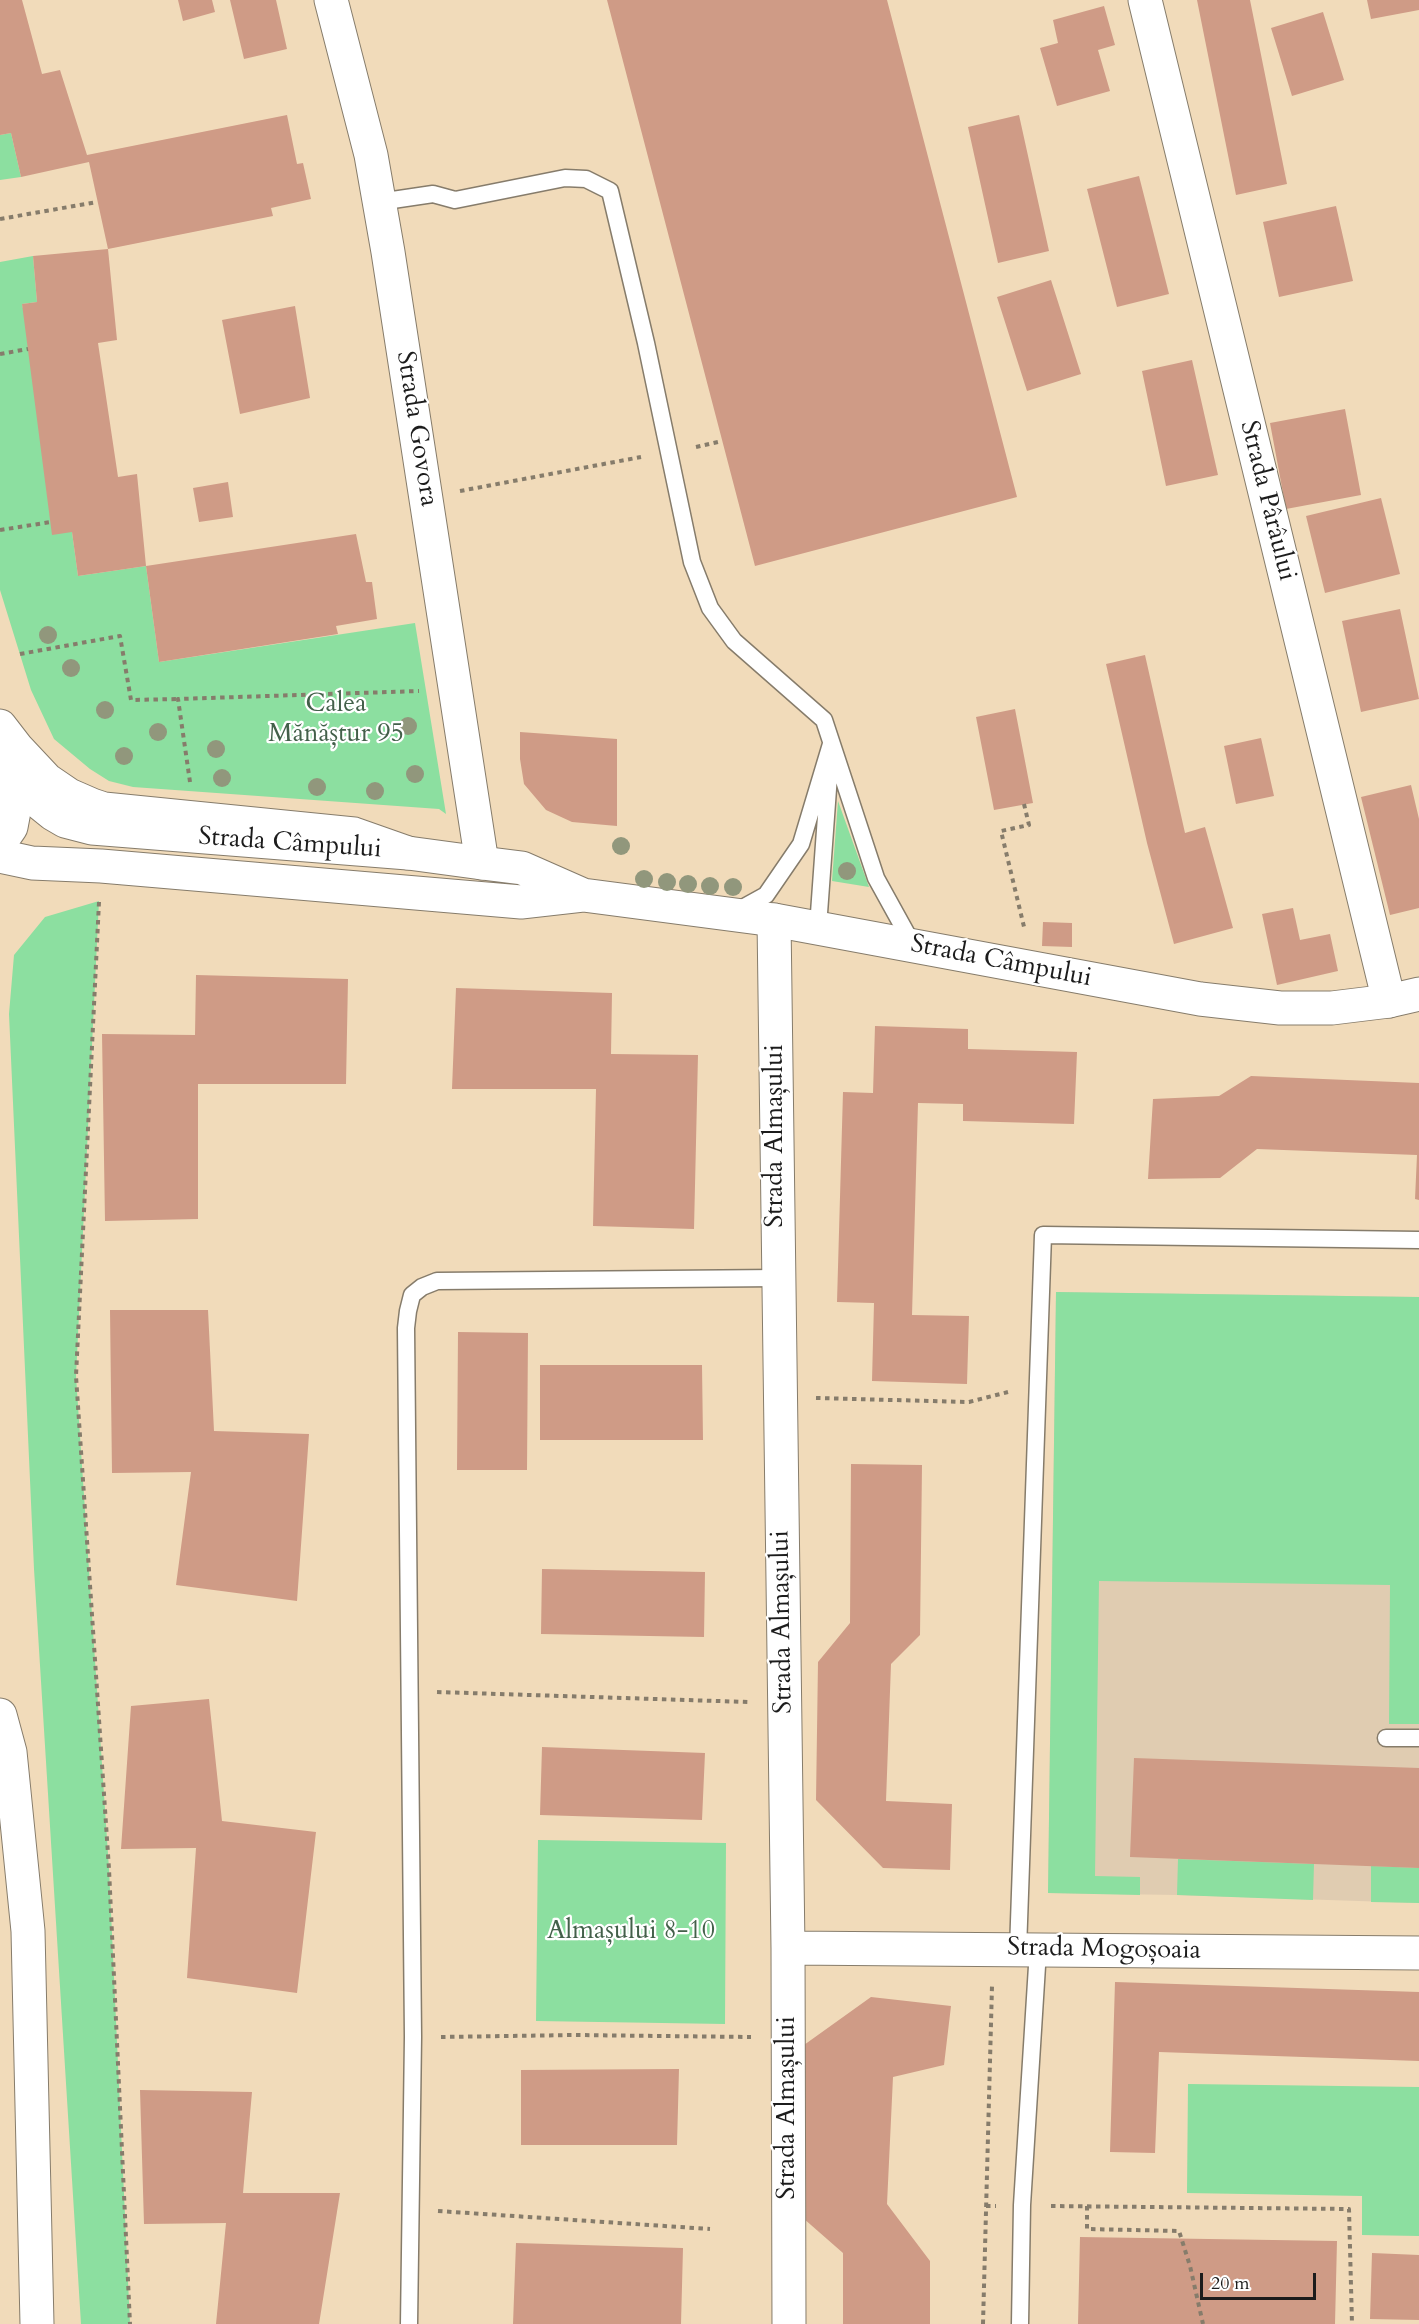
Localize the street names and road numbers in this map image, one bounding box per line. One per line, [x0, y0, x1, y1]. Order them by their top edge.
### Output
street label: Strada Govora [388, 349, 444, 509]
street label: Strada Pârâului [1232, 418, 1302, 584]
street label: Strada Câmpului [197, 822, 383, 866]
street label: Strada Câmpului [908, 929, 1094, 995]
street label: Strada Almașului [760, 1044, 792, 1228]
street label: Strada Almașului [766, 1530, 800, 1714]
street label: Strada Mogoșoaia [1007, 1933, 1201, 1967]
street label: Strada Almașului [772, 2016, 804, 2200]

